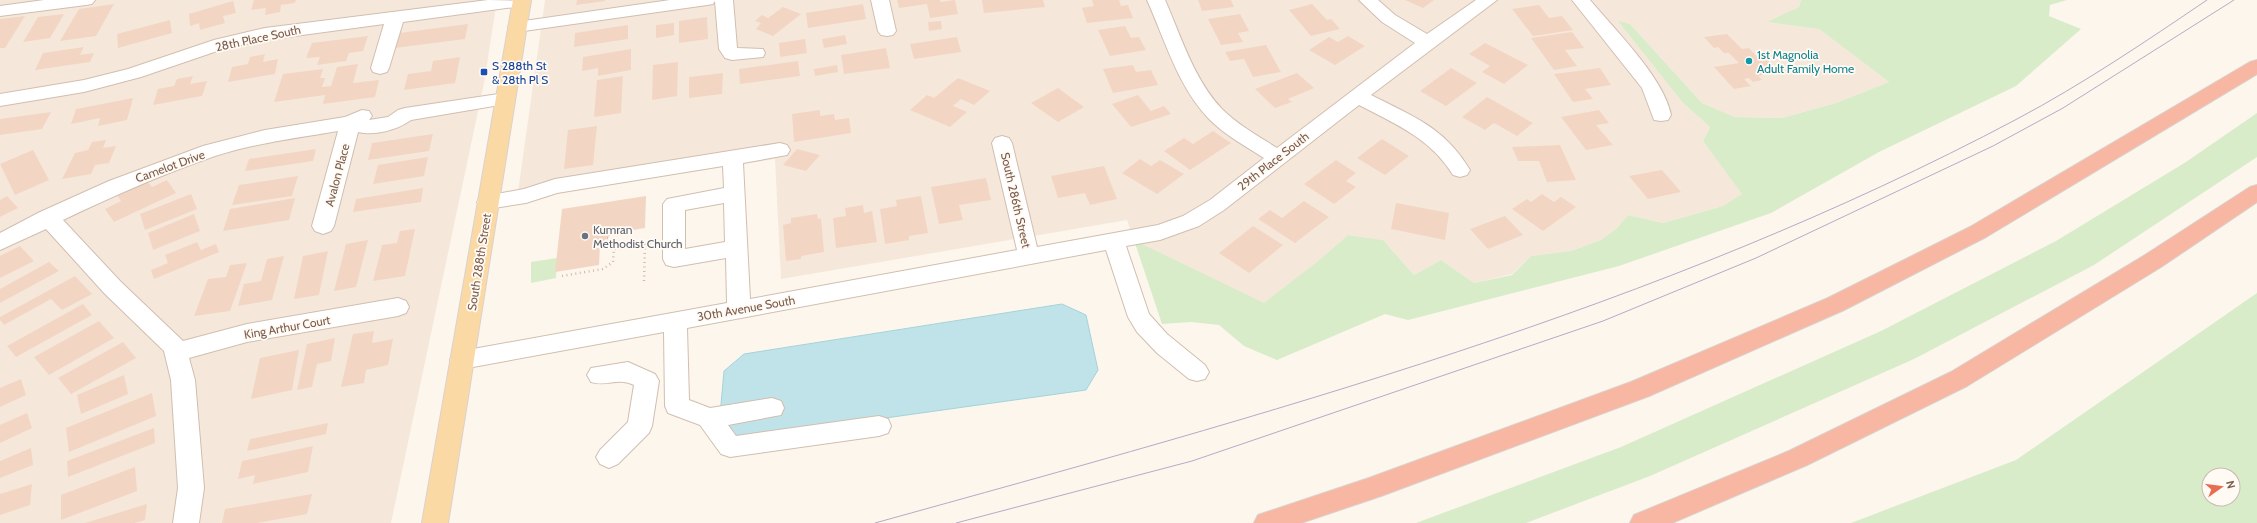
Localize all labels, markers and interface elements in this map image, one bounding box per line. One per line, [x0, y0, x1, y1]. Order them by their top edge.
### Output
street label: 28th Place South [214, 22, 302, 54]
place label: 1st Magnolia Adult Family Home [1757, 47, 1854, 76]
marker: 1st Magnolia Adult Family Home [1744, 56, 1754, 66]
place label: S 288th St & 28th Pl S [492, 58, 548, 87]
marker: S 288th St & 28th Pl S [479, 67, 489, 77]
street label: 29th Place South [1234, 128, 1312, 194]
street label: Avalon Place [321, 142, 353, 208]
street label: Camelot Drive [133, 147, 207, 185]
street label: South 286th Street [998, 151, 1034, 249]
street label: South 288th Street [464, 212, 494, 312]
place label: Kumran Methodist Church [593, 222, 683, 251]
marker: Kumran Methodist Church [580, 231, 590, 241]
street label: 30th Avenue South [696, 292, 796, 324]
street label: King Arthur Court [243, 312, 331, 342]
north arrow [2201, 467, 2241, 507]
text: N [2223, 479, 2238, 490]

